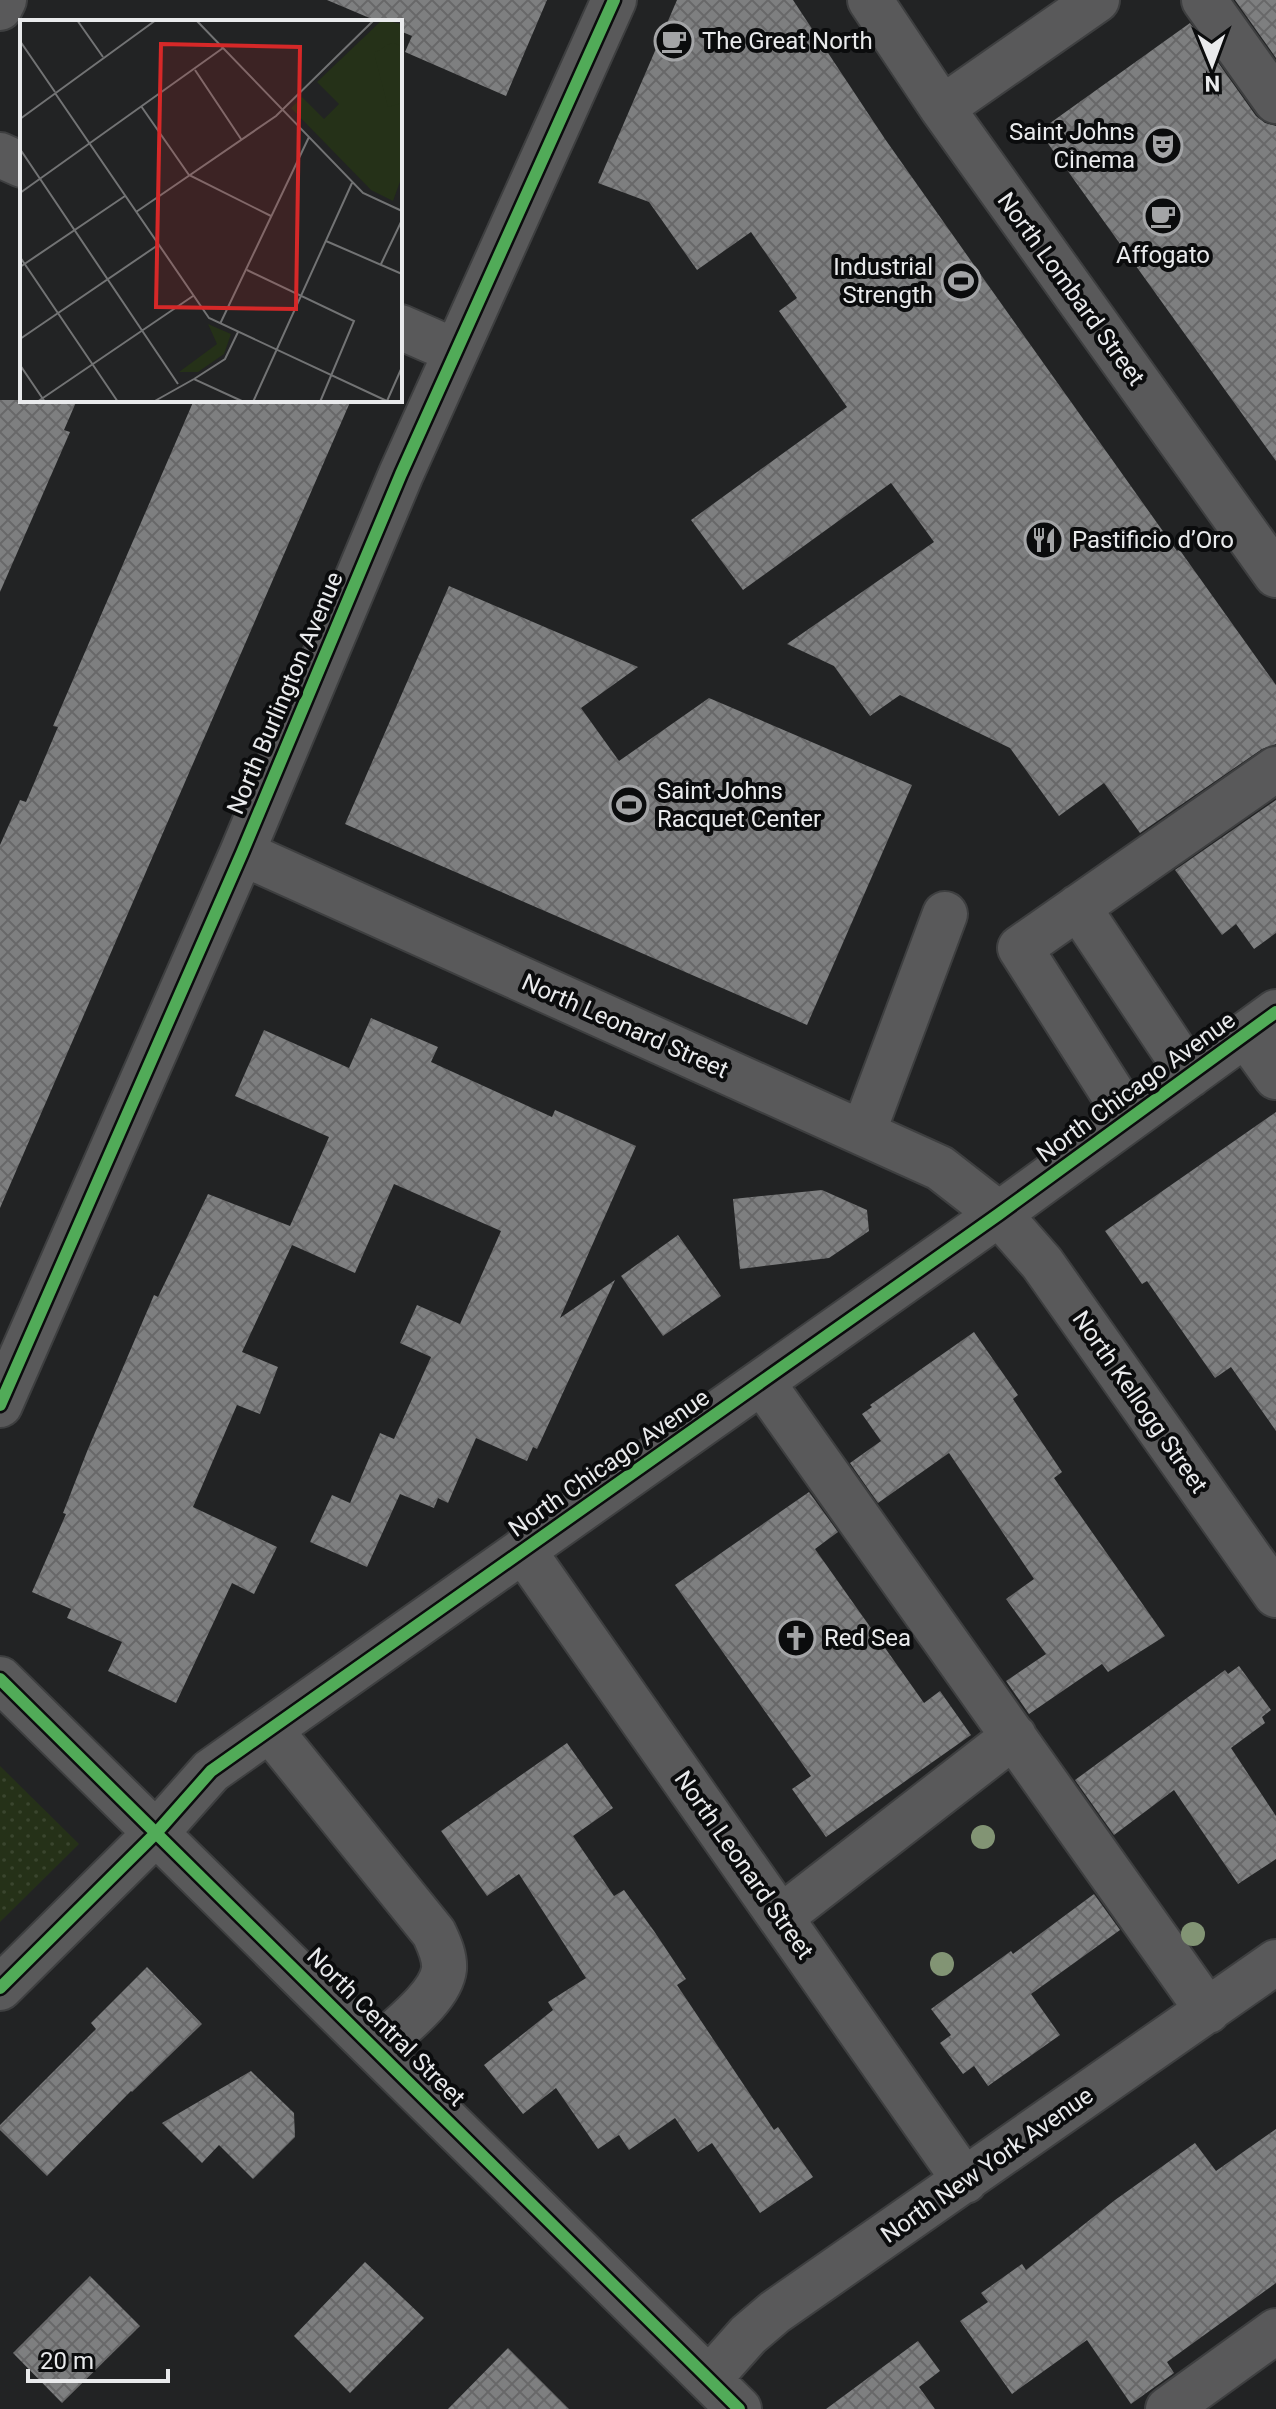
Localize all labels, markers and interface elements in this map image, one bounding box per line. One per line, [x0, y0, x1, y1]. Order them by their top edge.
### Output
inset map [20, 20, 402, 402]
cafe icon: The Great North [653, 20, 695, 62]
north arrow [1172, 24, 1252, 104]
place label: The Great North [702, 27, 873, 55]
text: N [1204, 71, 1220, 96]
place label: Saint Johns Cinema [1009, 118, 1135, 174]
theatre icon: Saint Johns Cinema [1142, 125, 1184, 167]
street label: North Lombard Street [992, 187, 1150, 391]
cafe icon: Affogato [1142, 195, 1184, 237]
place label: Affogato [1116, 241, 1210, 269]
place label: Industrial Strength [833, 253, 933, 309]
sports icon: Industrial Strength [940, 260, 982, 302]
restaurant icon: Pastificio d’Oro [1023, 519, 1065, 561]
place label: Pastificio d’Oro [1072, 526, 1234, 554]
street label: North Burlington Avenue [221, 568, 349, 818]
place label: Saint Johns Racquet Center [657, 777, 821, 833]
sports icon: Saint Johns Racquet Center [608, 784, 650, 826]
street label: North Leonard Street [517, 968, 733, 1084]
street label: North Chicago Avenue [1031, 1006, 1241, 1168]
street label: North Kellogg Street [1067, 1306, 1213, 1498]
street label: North Chicago Avenue [503, 1383, 715, 1543]
church icon: Red Sea [775, 1617, 817, 1659]
place label: Red Sea [824, 1624, 911, 1652]
street label: North Leonard Street [669, 1766, 819, 1964]
street label: North Central Street [301, 1942, 471, 2112]
street label: North New York Avenue [876, 2081, 1098, 2249]
scale bar [28, 2333, 168, 2383]
text: 20 m [40, 2347, 94, 2375]

